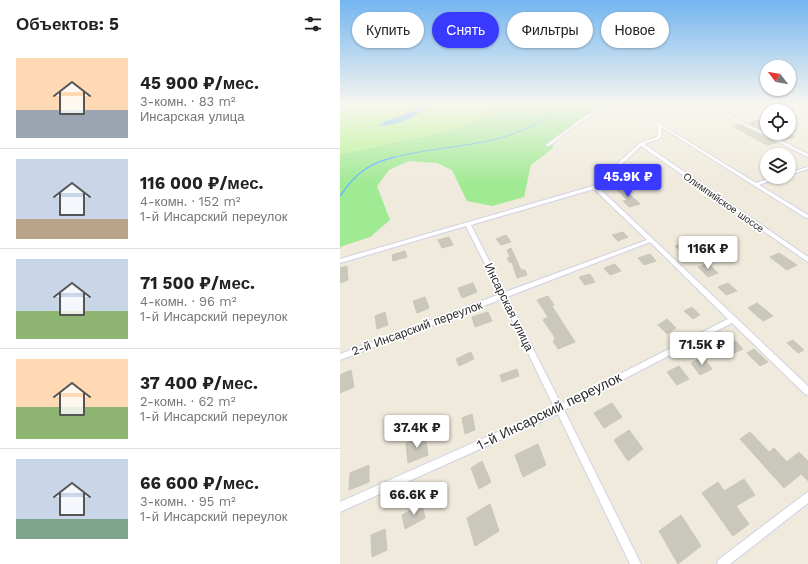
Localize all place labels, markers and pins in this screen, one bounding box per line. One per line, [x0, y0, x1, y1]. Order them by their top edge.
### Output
pin: 45.9K ₽ [591, 164, 665, 198]
pin: 116K ₽ [675, 236, 741, 270]
pin: 71.5K ₽ [665, 332, 739, 366]
pin: 37.4K ₽ [380, 415, 454, 449]
pin: 66.6K ₽ [377, 482, 451, 516]

